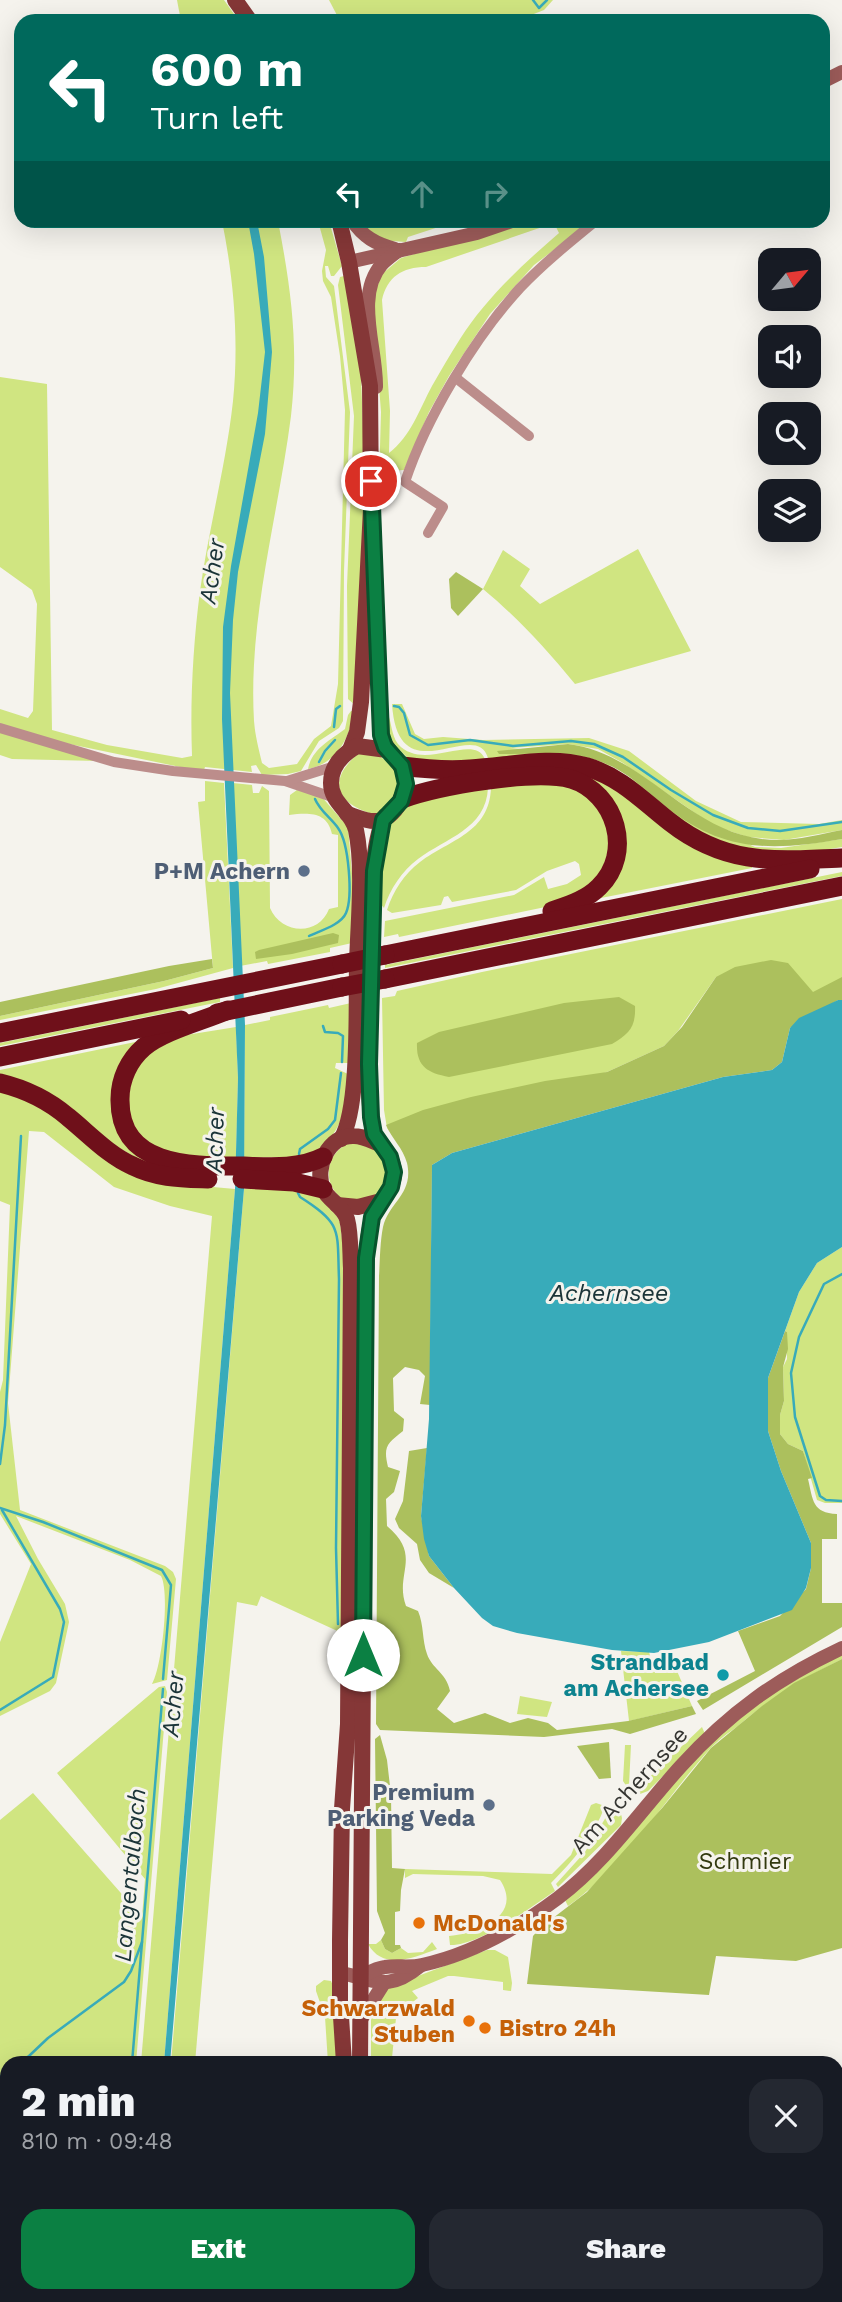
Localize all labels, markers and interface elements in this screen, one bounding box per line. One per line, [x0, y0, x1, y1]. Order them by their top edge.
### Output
text: 600 m [150, 40, 303, 98]
icon: left [35, 42, 126, 133]
text: Turn left [150, 99, 283, 137]
icon: left [330, 175, 368, 213]
icon: ahead [403, 175, 441, 213]
icon: right [476, 175, 514, 213]
north arrow [758, 248, 821, 312]
map controls [758, 248, 821, 542]
button: sound [758, 325, 821, 388]
button: search [758, 402, 821, 465]
pin [341, 451, 401, 511]
icon: arrive [352, 462, 390, 500]
button: layers [758, 479, 821, 542]
water label: Acher [193, 535, 231, 606]
place label: P+M Achern [154, 858, 290, 885]
marker: P+M Achern [296, 863, 312, 879]
water label: Acher [200, 1105, 230, 1174]
water label: Achernsee [548, 1279, 669, 1307]
position arrow [326, 1618, 400, 1692]
place label: Strandbad am Achersee [564, 1649, 709, 1702]
marker: Strandbad am Achersee [715, 1667, 731, 1683]
water label: Acher [156, 1669, 190, 1739]
street label: Am Achernsee [565, 1721, 693, 1859]
place label: Premium Parking Veda [327, 1779, 476, 1832]
water label: Langentalbach [108, 1787, 152, 1963]
marker: Premium Parking Veda [481, 1797, 497, 1813]
park label: Schmier [699, 1848, 791, 1875]
place label: McDonald's [433, 1910, 565, 1937]
marker: McDonald's [411, 1915, 427, 1931]
place label: Schwarzwald Stuben [301, 1995, 455, 2048]
marker: Schwarzwald Stuben [461, 2013, 477, 2029]
place label: Bistro 24h [499, 2015, 616, 2042]
marker: Bistro 24h [477, 2020, 493, 2036]
text: 2 min [21, 2077, 135, 2126]
button: close [749, 2079, 823, 2153]
text: 810 m · 09:48 [21, 2128, 173, 2155]
button: Exit [21, 2209, 415, 2289]
button: Share [429, 2209, 823, 2289]

